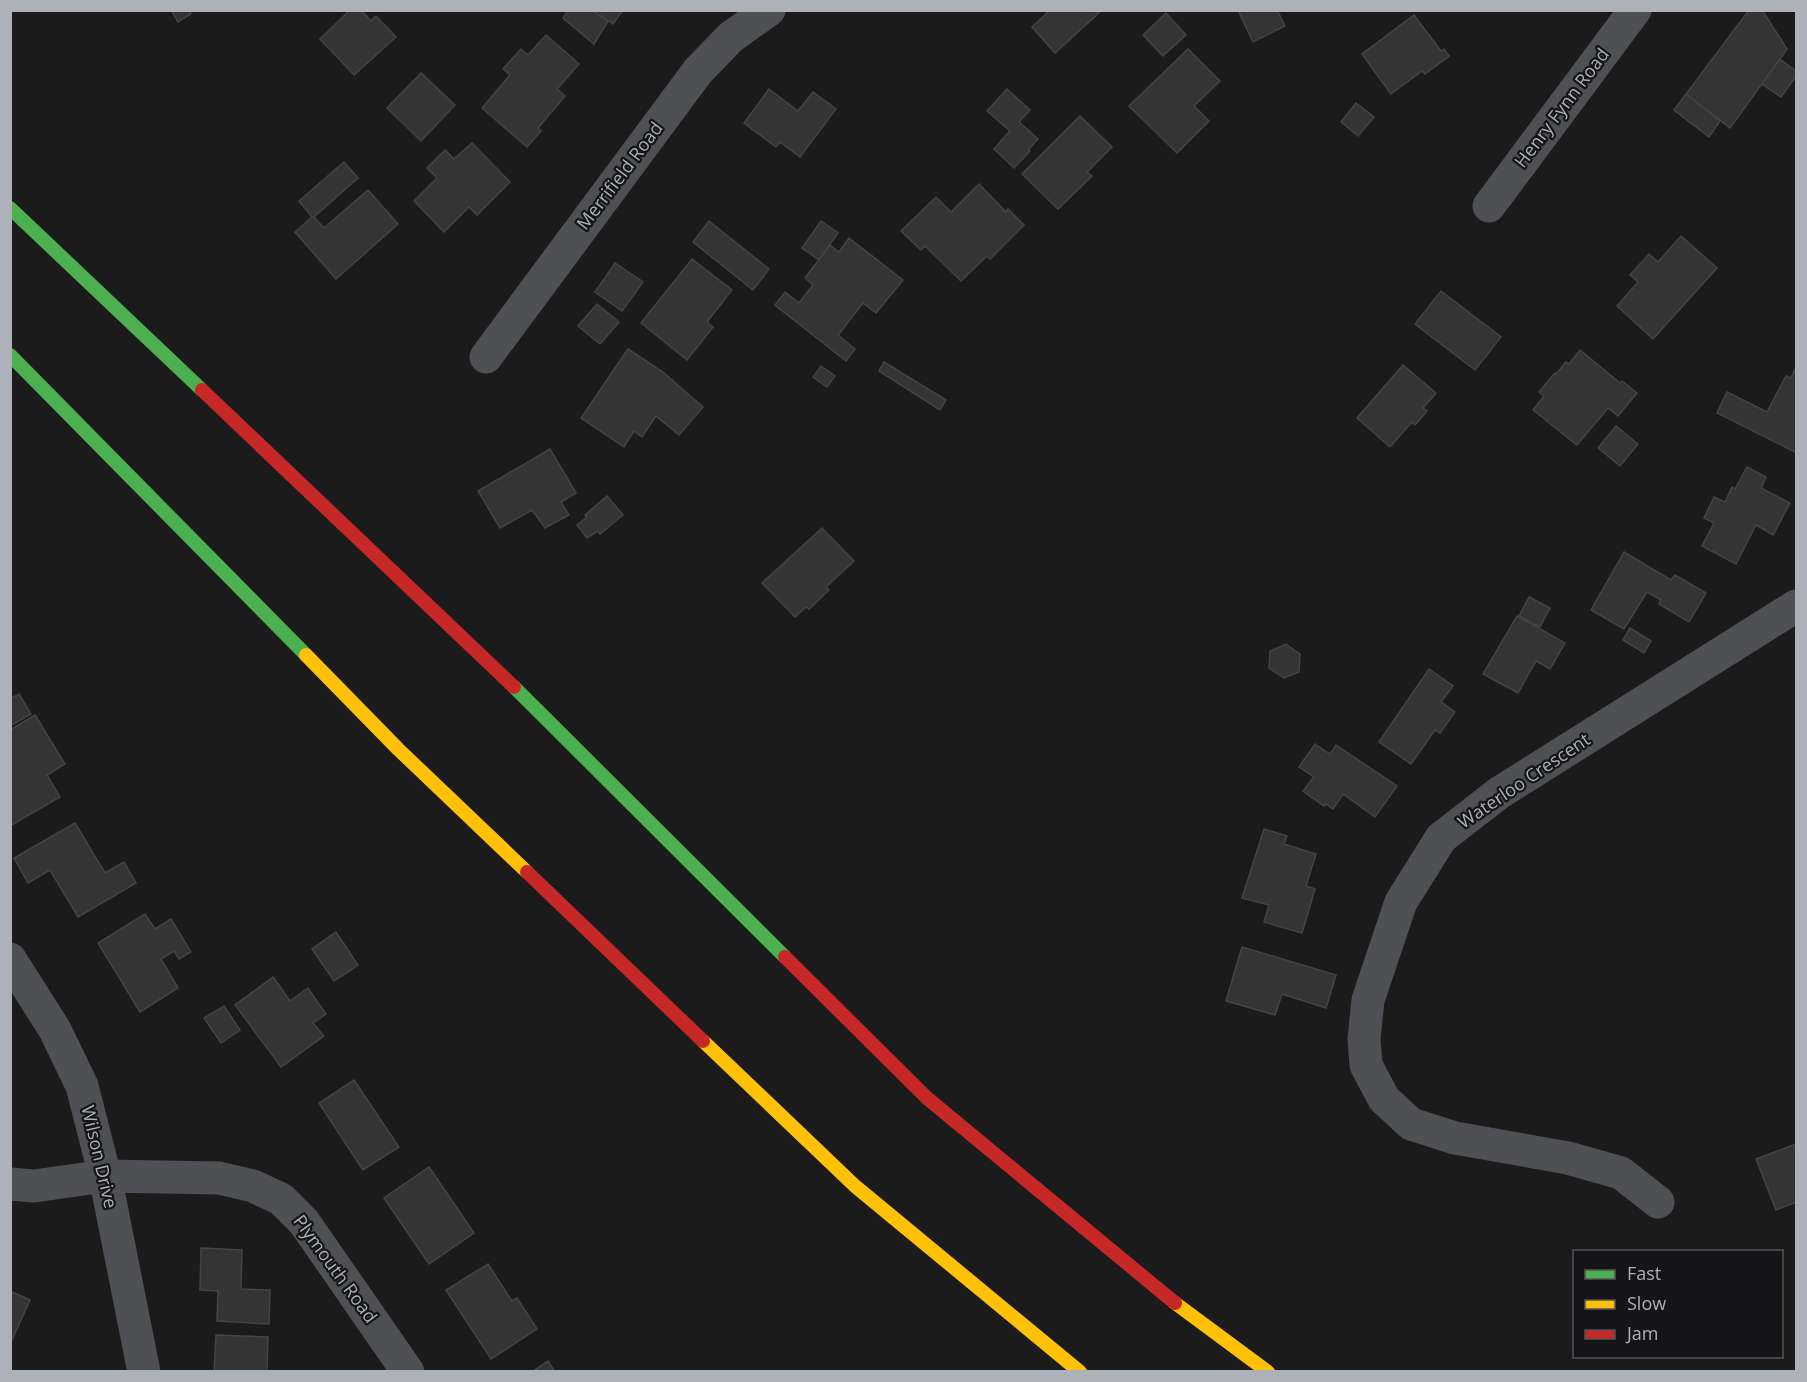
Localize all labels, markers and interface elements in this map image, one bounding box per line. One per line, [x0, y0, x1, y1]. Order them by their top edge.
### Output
street label: Henry Fynn Road [1508, 43, 1614, 172]
street label: Merrifield Road [571, 116, 668, 234]
street label: Waterloo Crescent [1452, 727, 1594, 833]
street label: Wilson Drive [76, 1103, 123, 1211]
street label: Plymouth Road [288, 1210, 383, 1327]
legend [1573, 1250, 1783, 1358]
text: Fast [1627, 1261, 1661, 1285]
text: Slow [1627, 1291, 1666, 1315]
text: Jam [1625, 1321, 1659, 1345]

